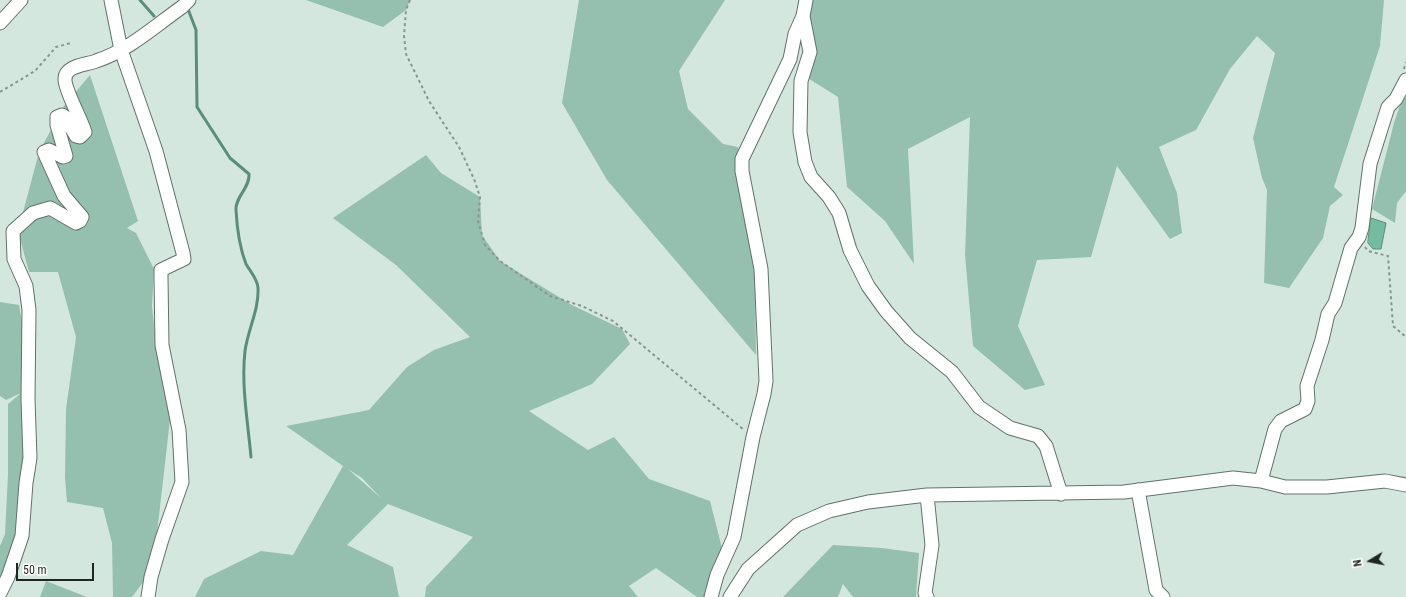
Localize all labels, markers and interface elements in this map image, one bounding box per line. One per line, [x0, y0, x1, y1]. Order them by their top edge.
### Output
north arrow [1350, 541, 1390, 581]
scale bar [18, 555, 96, 581]
text: N [1351, 559, 1365, 568]
text: 50 m [23, 563, 47, 577]

